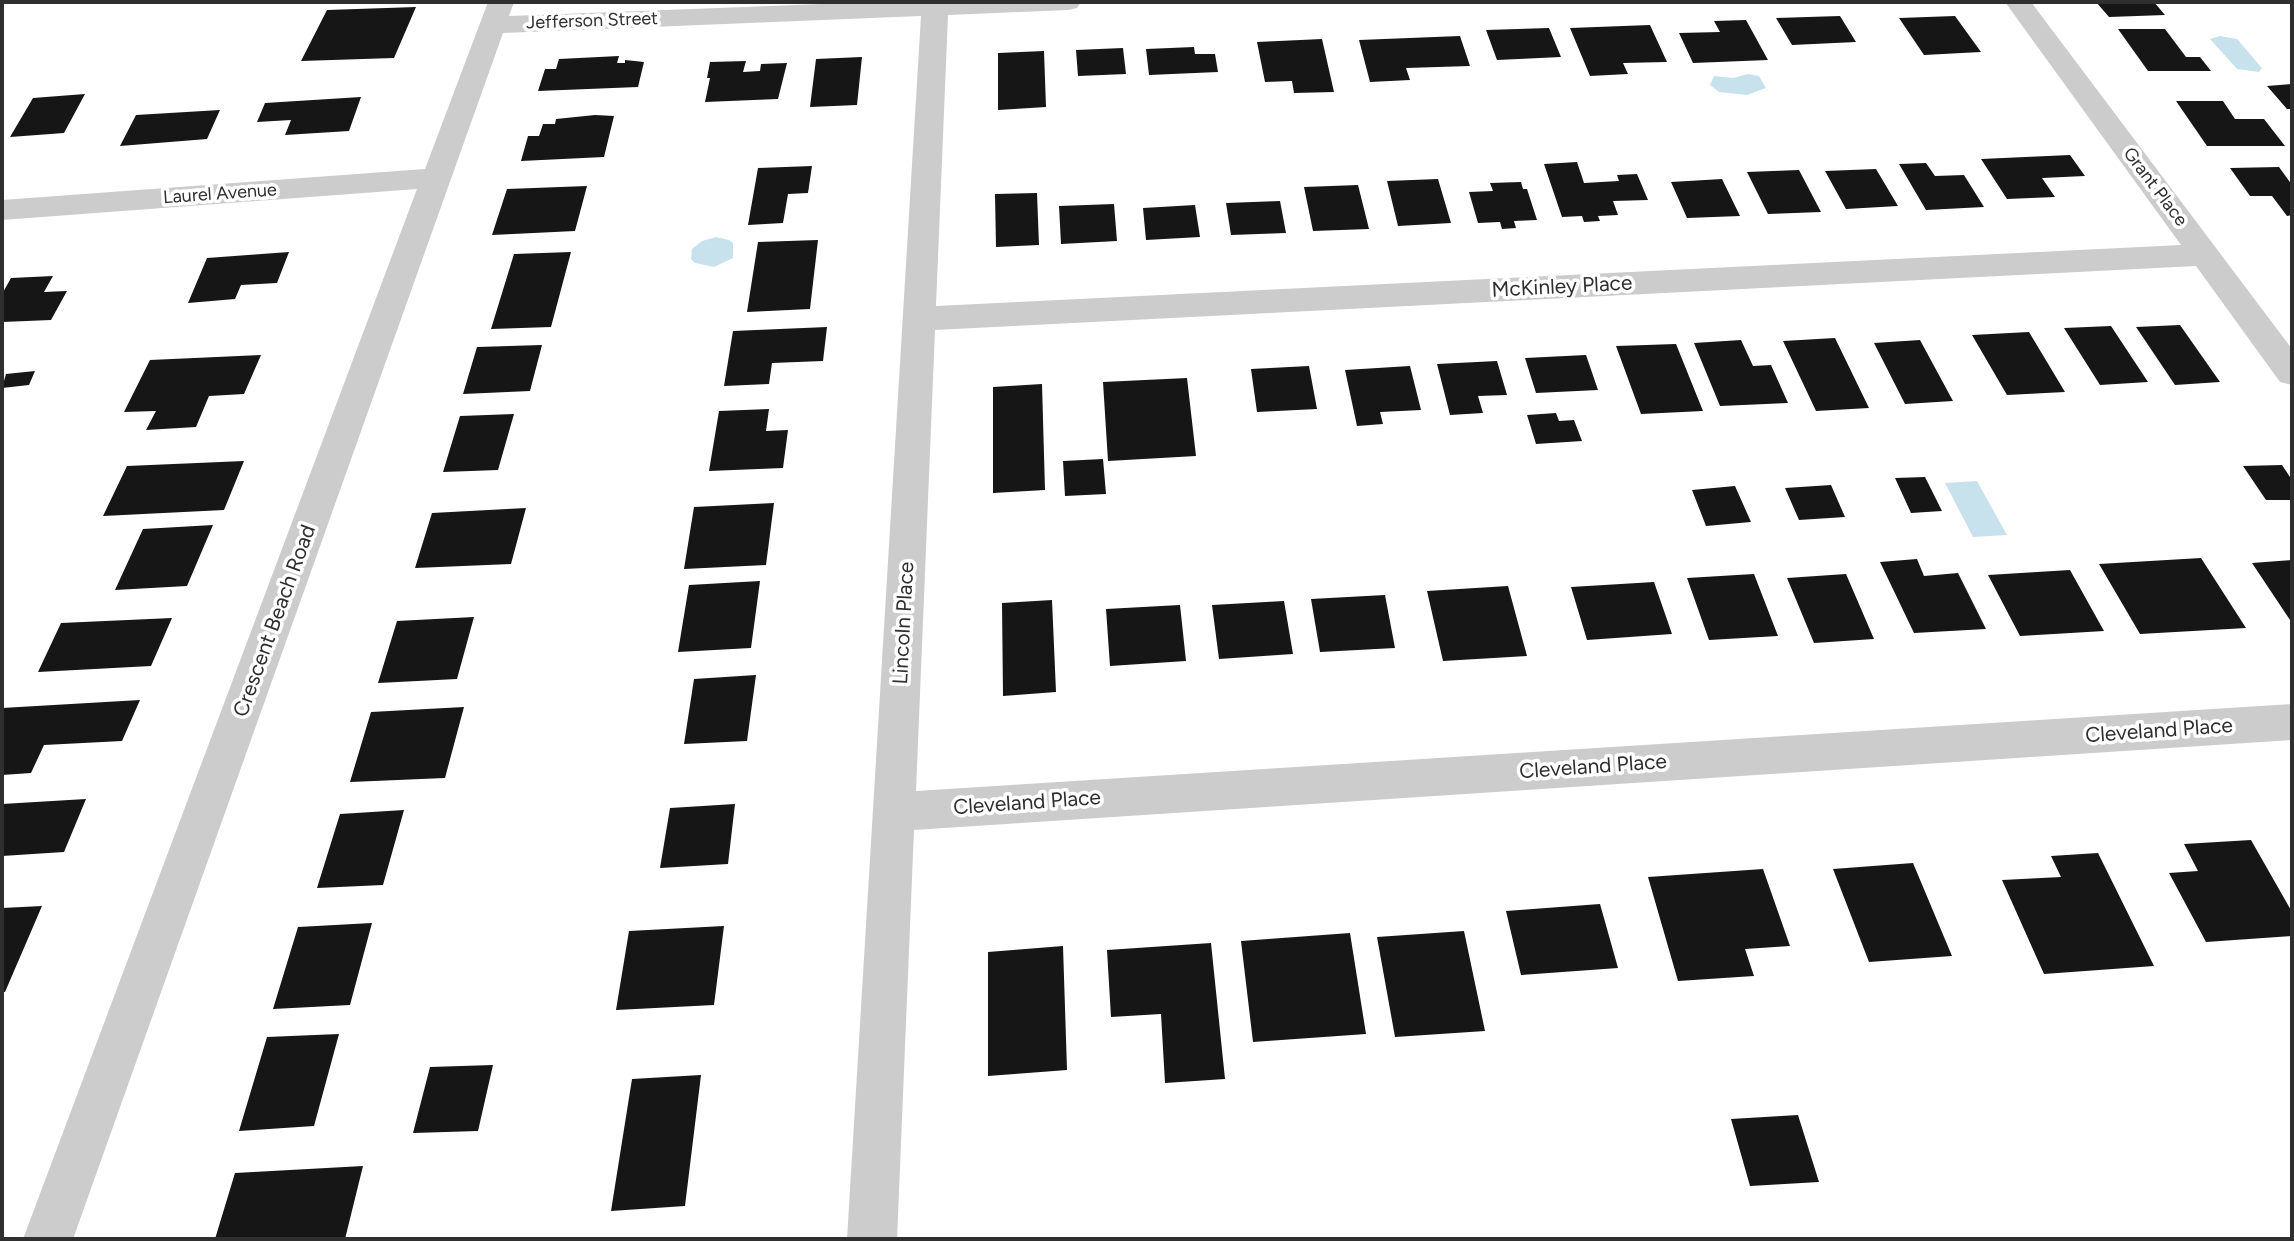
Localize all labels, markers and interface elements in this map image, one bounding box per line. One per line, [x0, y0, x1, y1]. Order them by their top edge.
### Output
street label: Jefferson Street [526, 8, 658, 34]
street label: Grant Place [2118, 143, 2192, 231]
street label: Laurel Avenue [162, 179, 278, 209]
street label: McKinley Place [1491, 271, 1633, 303]
street label: Crescent Beach Road [228, 521, 322, 721]
street label: Lincoln Place [888, 561, 920, 685]
street label: Cleveland Place [2084, 713, 2234, 749]
street label: Cleveland Place [1518, 749, 1668, 785]
street label: Cleveland Place [952, 785, 1102, 821]

